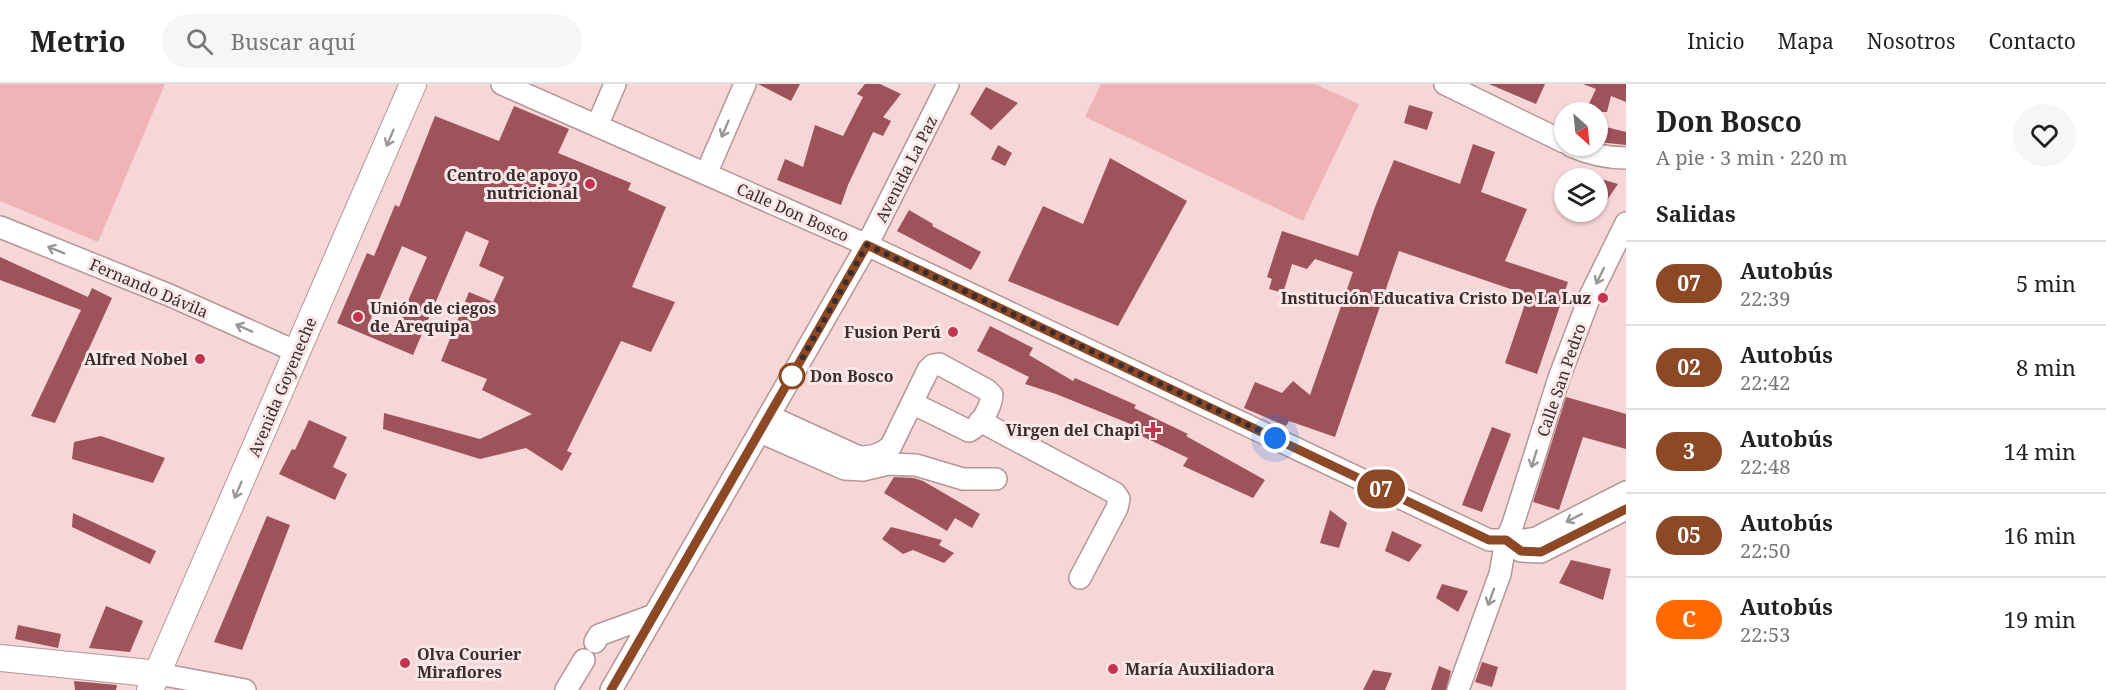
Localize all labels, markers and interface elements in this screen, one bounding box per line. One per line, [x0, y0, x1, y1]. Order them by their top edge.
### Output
search box [162, 14, 582, 68]
text: Metrio [30, 22, 126, 60]
icon: search [183, 25, 216, 58]
text: Buscar aquí [231, 26, 355, 56]
text: Inicio [1687, 27, 1745, 55]
text: Mapa [1778, 27, 1834, 55]
text: Nosotros [1867, 27, 1955, 55]
text: Contacto [1988, 27, 2076, 55]
north arrow [1554, 102, 1608, 156]
map controls [1554, 102, 1608, 222]
text: Don Bosco [1656, 102, 1802, 140]
button: heart [2013, 104, 2076, 167]
street label: Avenida La Paz [870, 112, 942, 226]
one-way arrow [719, 120, 730, 138]
one-way arrow [383, 128, 395, 146]
text: A pie · 3 min · 220 m [1656, 144, 1848, 171]
place label: Centro de apoyo nutricional [446, 164, 578, 204]
button: layers [1554, 168, 1608, 222]
marker: Centro de apoyo nutricional [583, 177, 597, 191]
street label: Calle Don Bosco [733, 177, 853, 247]
text: Salidas [1656, 198, 1736, 228]
one-way arrow [47, 244, 66, 255]
street label: Fernando Dávila [86, 253, 212, 323]
text: Autobús [1740, 255, 1833, 285]
one-way arrow [1594, 267, 1606, 285]
text: 5 min [2016, 268, 2076, 298]
text: 07 [1677, 269, 1701, 297]
text: 22:39 [1740, 285, 1790, 312]
place label: Institución Educativa Cristo De La Luz [1281, 287, 1591, 309]
marker: Institución Educativa Cristo De La Luz [1596, 291, 1610, 305]
place label: Unión de ciegos de Arequipa [370, 297, 497, 337]
marker: Unión de ciegos de Arequipa [351, 310, 365, 324]
street label: Avenida Goyeneche [243, 314, 321, 460]
street label: Calle San Pedro [1531, 320, 1591, 440]
place label: Fusion Perú [844, 321, 941, 343]
one-way arrow [235, 322, 254, 333]
marker: Fusion Perú [946, 325, 960, 339]
text: Autobús [1740, 339, 1833, 369]
place label: Alfred Nobel [84, 348, 188, 370]
marker: Alfred Nobel [193, 352, 207, 366]
text: 8 min [2016, 352, 2076, 382]
text: 02 [1677, 353, 1701, 381]
marker: Don Bosco [779, 363, 805, 389]
place label: Don Bosco [810, 365, 894, 387]
text: 22:42 [1740, 369, 1790, 396]
place label: Virgen del Chapi [1006, 419, 1140, 441]
marker: Virgen del Chapi [1144, 421, 1162, 439]
your location [1260, 423, 1290, 453]
text: Autobús [1740, 423, 1833, 453]
text: 14 min [2004, 436, 2076, 466]
text: 3 [1683, 437, 1695, 465]
one-way arrow [1527, 449, 1538, 468]
text: 22:48 [1740, 453, 1790, 480]
line badge: 07 [1354, 470, 1408, 508]
text: 07 [1369, 475, 1393, 503]
one-way arrow [231, 481, 243, 499]
text: Autobús [1740, 507, 1833, 537]
one-way arrow [1565, 513, 1583, 525]
text: 16 min [2004, 520, 2076, 550]
text: 05 [1677, 521, 1701, 549]
text: 22:50 [1740, 537, 1790, 564]
one-way arrow [1485, 587, 1496, 605]
text: Autobús [1740, 591, 1833, 621]
text: 19 min [2004, 604, 2076, 634]
text: C [1682, 605, 1696, 633]
text: 22:53 [1740, 621, 1790, 648]
place label: Olva Courier Miraflores [417, 643, 522, 683]
marker: Olva Courier Miraflores [398, 656, 412, 670]
place label: María Auxiliadora [1125, 658, 1275, 680]
marker: María Auxiliadora [1106, 662, 1120, 676]

